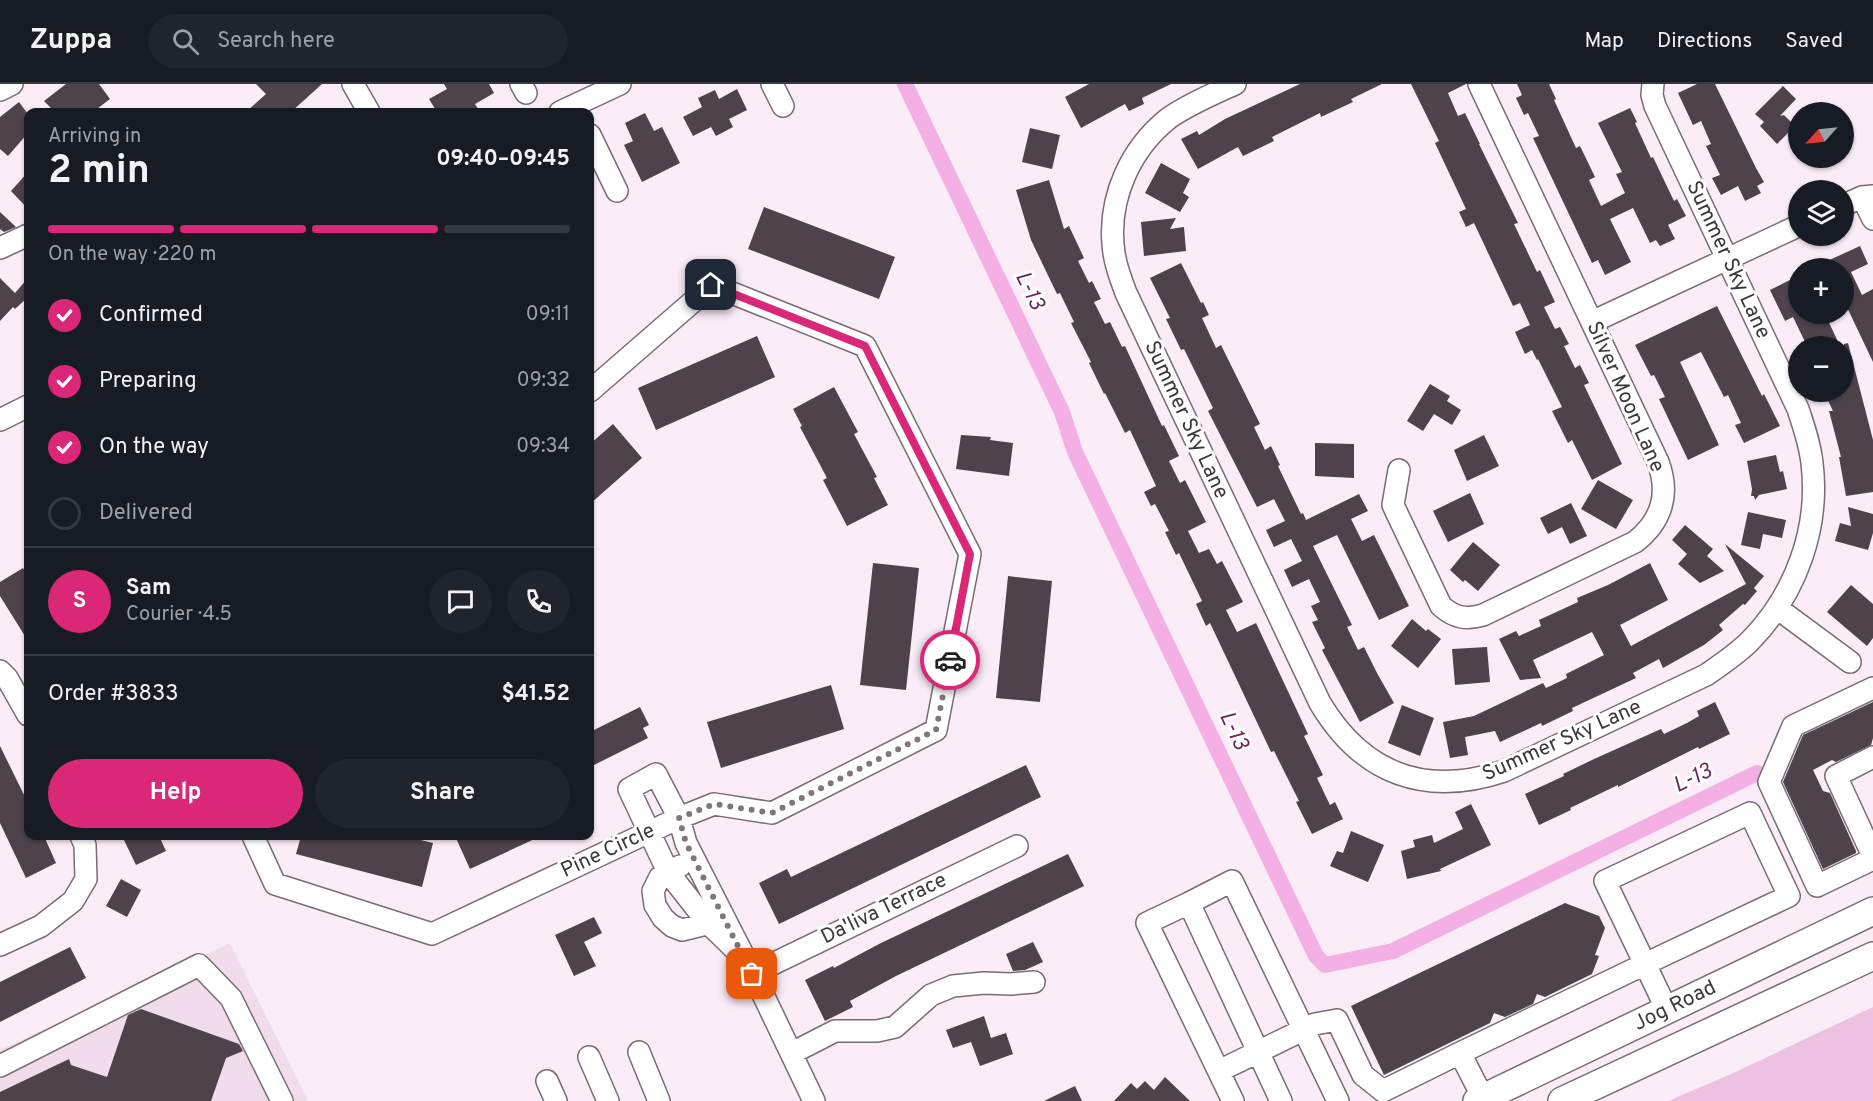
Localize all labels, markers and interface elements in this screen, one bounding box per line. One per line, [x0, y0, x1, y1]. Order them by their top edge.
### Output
search box [148, 14, 568, 68]
text: Zuppa [30, 23, 112, 59]
icon: search [169, 25, 202, 58]
text: Search here [217, 28, 335, 55]
text: Map [1584, 28, 1624, 55]
text: Directions [1657, 28, 1752, 55]
text: Saved [1785, 28, 1843, 55]
north arrow [1788, 102, 1854, 168]
map controls [1788, 102, 1854, 402]
text: Arriving in [48, 124, 141, 150]
text: 09:40–09:45 [436, 146, 570, 173]
text: 2 min [48, 148, 150, 197]
street label: Summer Sky Lane [1680, 177, 1776, 343]
button: layers [1788, 180, 1854, 246]
text: On the way · 220 m [48, 242, 216, 268]
button: + [1788, 258, 1854, 324]
pin [685, 259, 736, 310]
water label: L-13 [1008, 267, 1050, 315]
icon: home [694, 268, 727, 301]
icon: check [48, 299, 81, 332]
text: Confirmed [99, 302, 203, 329]
text: 09:11 [526, 302, 570, 328]
street label: Silver Moon Lane [1580, 317, 1670, 477]
button: − [1788, 336, 1854, 402]
street label: Summer Sky Lane [1138, 337, 1234, 503]
icon: check [48, 365, 81, 398]
text: Preparing [99, 368, 197, 395]
text: 09:32 [517, 368, 570, 394]
icon: check [48, 431, 81, 464]
text: On the way [99, 434, 209, 461]
text: 09:34 [516, 434, 570, 460]
text: Delivered [99, 500, 193, 527]
button: chat [429, 570, 492, 633]
button: phone [507, 570, 570, 633]
text: Sam [126, 575, 171, 602]
text: S [73, 588, 86, 615]
text: Courier · 4.5 [126, 602, 232, 628]
courier [920, 630, 980, 690]
icon: car [934, 644, 967, 677]
text: Order #3833 [48, 681, 179, 708]
text: $41.52 [501, 681, 570, 708]
street label: Summer Sky Lane [1478, 694, 1646, 788]
water label: L-13 [1212, 707, 1254, 755]
water label: L-13 [1669, 758, 1717, 800]
button: Help [48, 759, 303, 828]
button: Share [315, 759, 570, 828]
street label: Pine Circle [557, 817, 659, 885]
street label: Da'liva Terrace [817, 867, 951, 951]
pin [726, 948, 777, 999]
icon: bag [735, 957, 768, 990]
street label: Jog Road [1629, 974, 1721, 1038]

